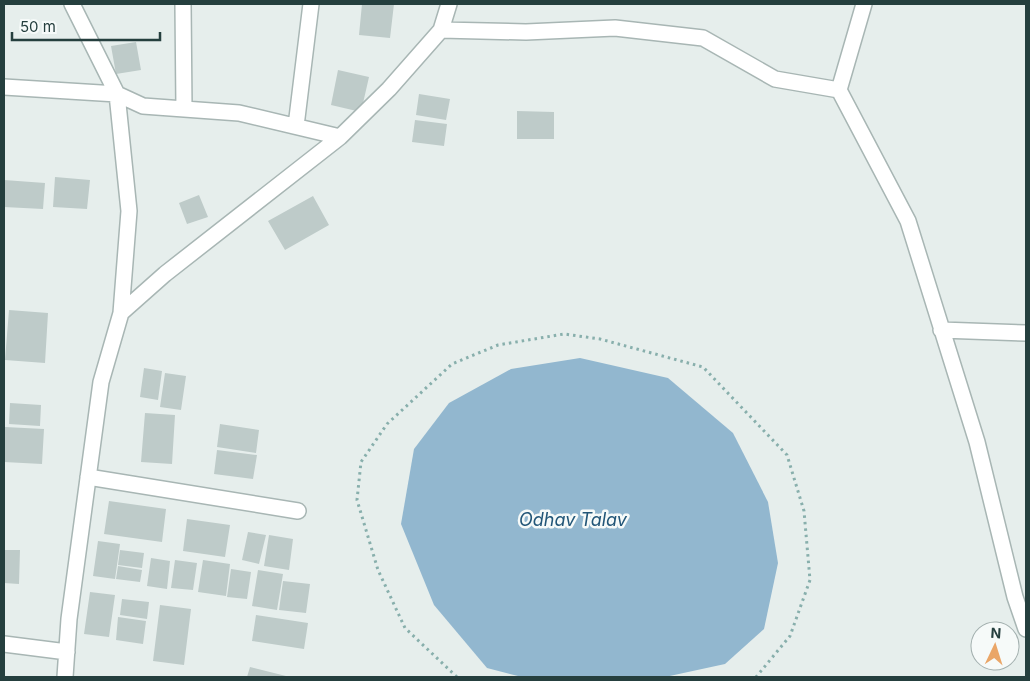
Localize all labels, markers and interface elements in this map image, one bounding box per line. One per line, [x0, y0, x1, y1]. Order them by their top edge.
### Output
scale bar [12, 10, 160, 42]
text: 50 m [20, 17, 56, 36]
water label: Odhav Talav [519, 509, 628, 530]
north arrow [970, 621, 1020, 671]
text: N [990, 624, 1002, 641]

